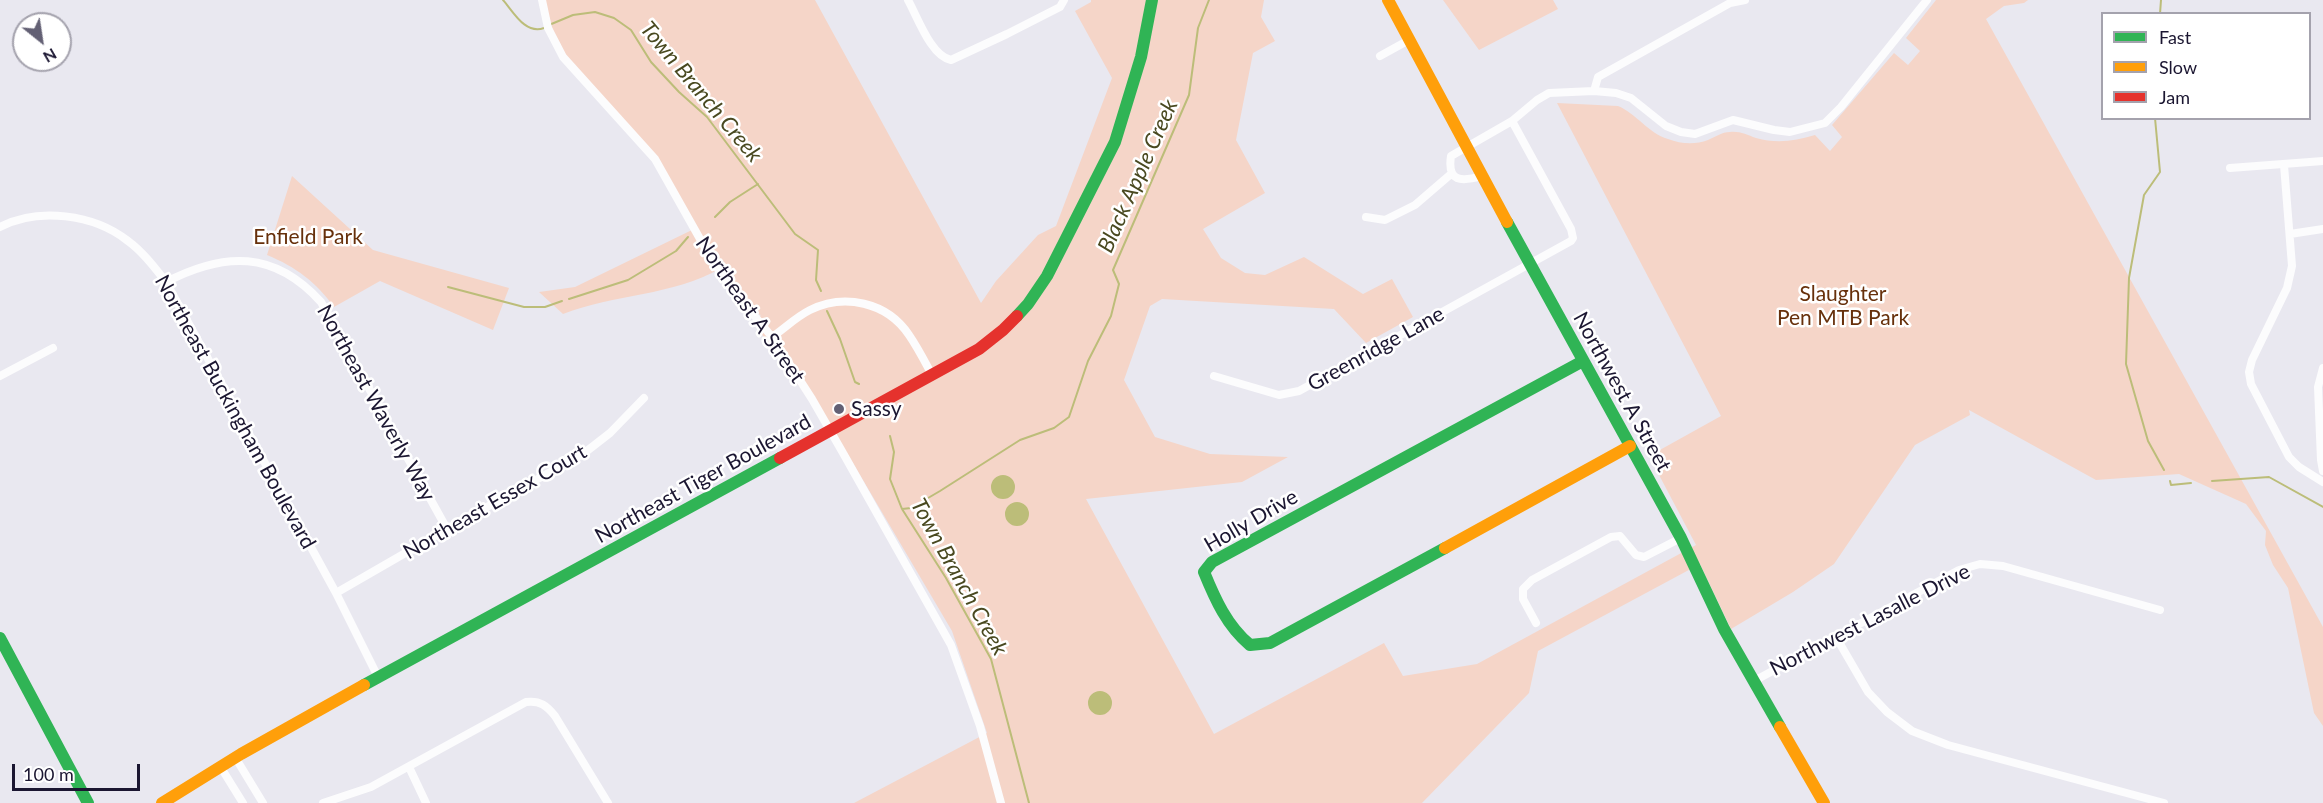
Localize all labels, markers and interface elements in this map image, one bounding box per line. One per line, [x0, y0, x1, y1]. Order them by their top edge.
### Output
north arrow [12, 12, 72, 72]
legend [2101, 12, 2311, 120]
water label: Town Branch Creek [635, 16, 767, 168]
text: Fast [2159, 26, 2191, 48]
text: N [40, 45, 60, 68]
text: Slow [2159, 56, 2197, 78]
text: Jam [2159, 86, 2190, 108]
water label: Black Apple Creek [1092, 95, 1184, 257]
park label: Enfield Park [253, 224, 363, 250]
street label: Northeast A Street [690, 232, 810, 388]
street label: Northeast Buckingham Boulevard [149, 271, 321, 553]
park label: Slaughter Pen MTB Park [1777, 281, 1909, 331]
street label: Northeast Waverly Way [311, 300, 441, 506]
street label: Greenridge Lane [1303, 301, 1449, 397]
street label: Northwest A Street [1568, 308, 1676, 476]
place label: Sassy [851, 396, 902, 422]
marker: Sassy [832, 402, 846, 416]
street label: Northeast Tiger Boulevard [591, 409, 815, 549]
street label: Northeast Essex Court [399, 439, 591, 565]
street label: Holly Drive [1200, 484, 1302, 558]
water label: Town Branch Creek [905, 494, 1013, 660]
street label: Northwest Lasalle Drive [1766, 559, 1974, 681]
scale bar [15, 752, 142, 790]
text: 100 m [23, 763, 74, 785]

